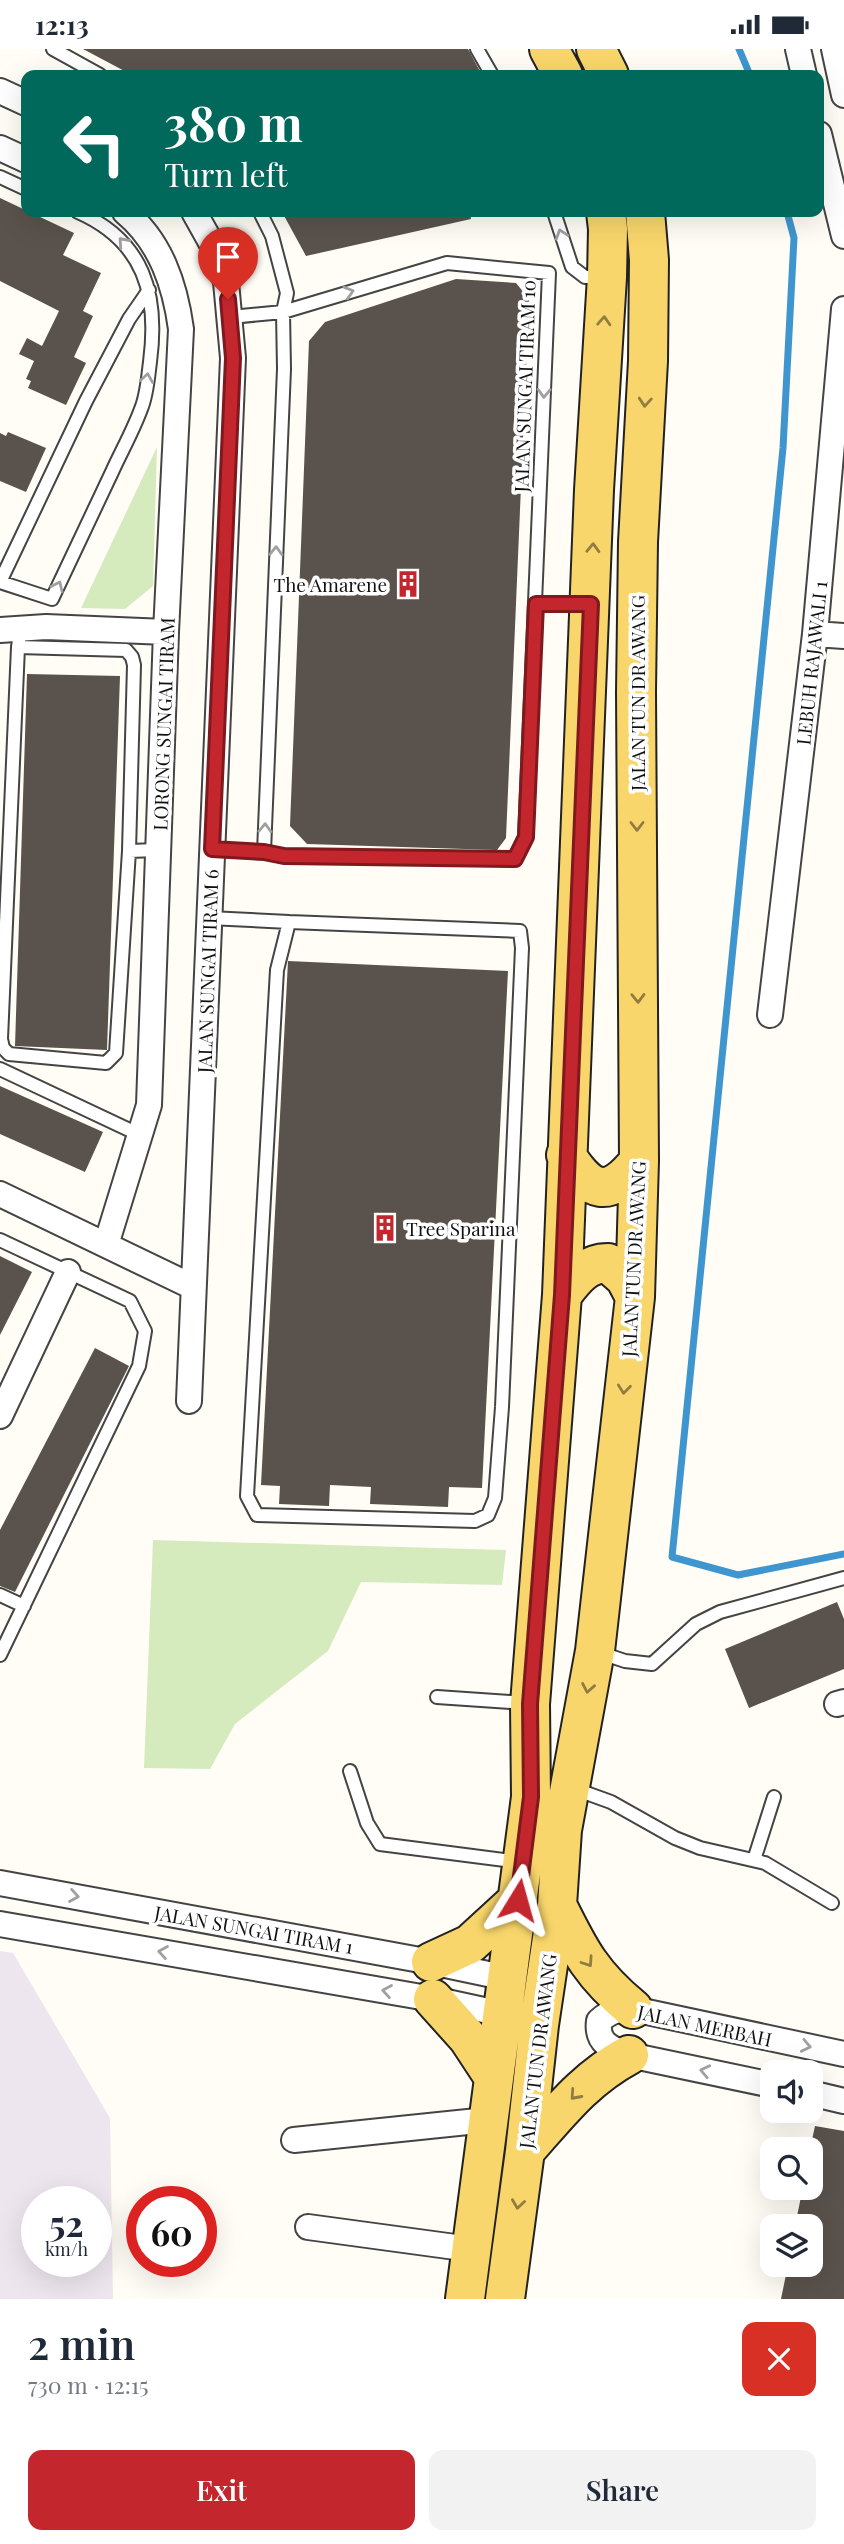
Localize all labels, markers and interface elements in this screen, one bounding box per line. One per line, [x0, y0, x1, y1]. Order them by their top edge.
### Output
text: 12:13 [35, 7, 89, 42]
text: 380 m [164, 89, 303, 154]
icon: left [49, 98, 140, 189]
text: Turn left [164, 152, 288, 195]
pin [198, 227, 258, 299]
one-way arrow [555, 228, 569, 241]
one-way arrow [119, 237, 131, 250]
icon: arrive [209, 238, 247, 276]
street label: JALAN SUNGAI TIRAM 10 [507, 279, 541, 494]
one-way arrow [342, 285, 354, 300]
one-way arrow [596, 315, 611, 326]
one-way arrow [139, 372, 154, 384]
one-way arrow [537, 388, 552, 399]
one-way arrow [638, 397, 653, 408]
one-way arrow [585, 542, 600, 553]
one-way arrow [269, 546, 284, 557]
building icon: The Amarene [393, 569, 423, 599]
place label: The Amarene [273, 571, 387, 597]
street label: LEBUH RAJAWALI 1 [789, 580, 833, 746]
one-way arrow [50, 581, 64, 594]
street label: JALAN TUN DR AWANG [624, 595, 650, 792]
street label: LORONG SUNGAI TIRAM [146, 617, 180, 831]
one-way arrow [629, 821, 645, 831]
one-way arrow [258, 822, 273, 833]
street label: JALAN SUNGAI TIRAM 6 [190, 868, 224, 1074]
one-way arrow [630, 993, 646, 1004]
street label: JALAN TUN DR AWANG [615, 1160, 651, 1359]
building icon: Tree Sparina [370, 1213, 400, 1243]
place label: Tree Sparina [406, 1215, 516, 1241]
one-way arrow [617, 1383, 632, 1395]
one-way arrow [581, 1682, 596, 1694]
position arrow [481, 1863, 555, 1937]
one-way arrow [68, 1888, 80, 1903]
street label: JALAN SUNGAI TIRAM 1 [152, 1899, 355, 1959]
one-way arrow [157, 1945, 169, 1960]
street label: JALAN TUN DR AWANG [512, 1952, 562, 2151]
one-way arrow [580, 1954, 592, 1967]
one-way arrow [381, 1984, 393, 1999]
street label: JALAN MERBAH [634, 1998, 775, 2052]
one-way arrow [800, 2037, 812, 2052]
map controls [760, 2060, 823, 2277]
button: sound [760, 2060, 823, 2123]
one-way arrow [699, 2065, 711, 2080]
one-way arrow [571, 2087, 583, 2100]
button: search [760, 2137, 823, 2200]
speed limit sign: 60 [126, 2186, 217, 2277]
one-way arrow [510, 2198, 525, 2210]
text: 52 [49, 2199, 84, 2246]
button: layers [760, 2214, 823, 2277]
text: km/h [45, 2237, 88, 2261]
text: 2 min [28, 2315, 135, 2371]
button: close [742, 2322, 816, 2396]
text: 730 m · 12:15 [28, 2369, 149, 2400]
button: Exit [28, 2450, 415, 2530]
button: Share [429, 2450, 816, 2530]

